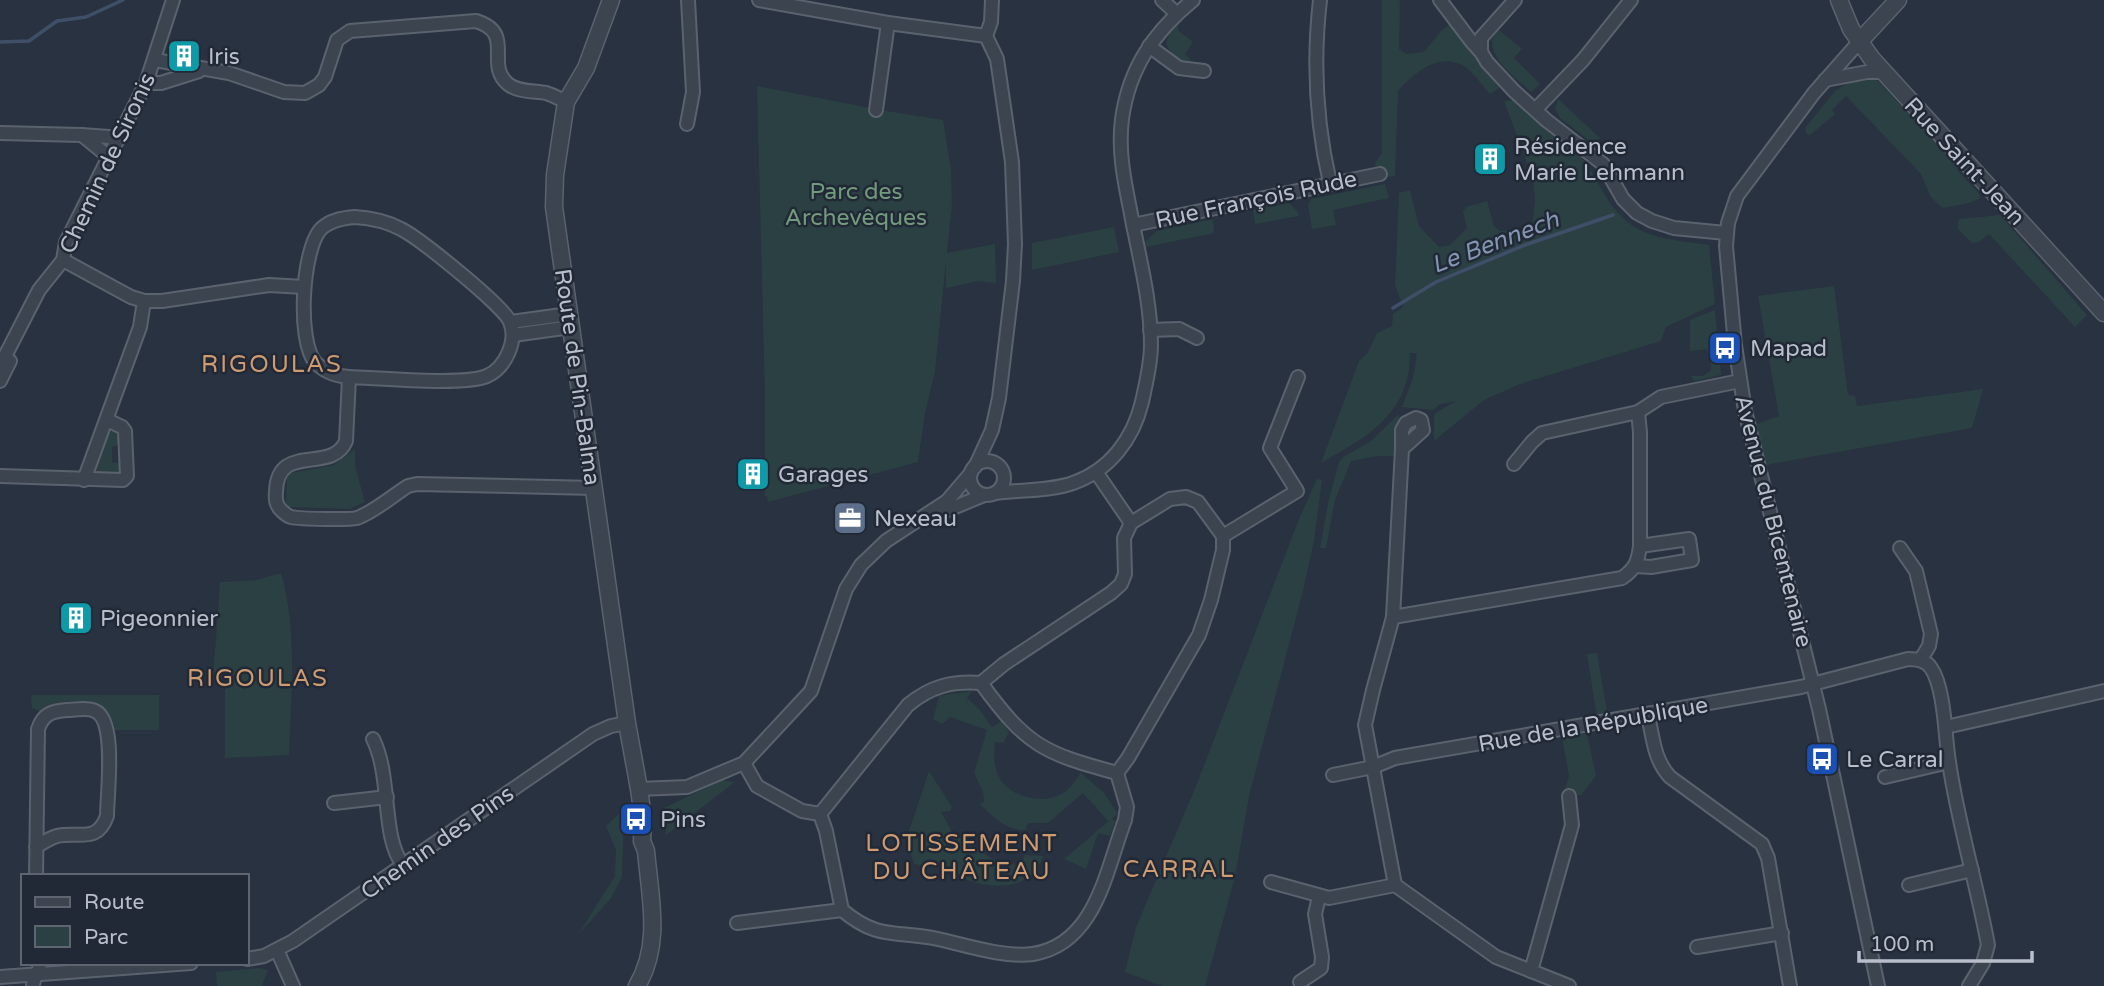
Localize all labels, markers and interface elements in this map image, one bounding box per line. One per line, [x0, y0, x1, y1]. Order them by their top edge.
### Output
building icon: Iris [165, 37, 203, 75]
place label: Iris [208, 43, 240, 71]
street label: Chemin de Sironis [54, 69, 162, 258]
street label: Rue Saint-Jean [1898, 92, 2031, 231]
place label: Résidence Marie Lehmann [1514, 133, 1685, 187]
building icon: Résidence Marie Lehmann [1471, 140, 1509, 178]
street label: Rue François Rude [1153, 165, 1360, 235]
park label: Parc des Archevêques [785, 178, 927, 232]
water label: Le Bennech [1427, 204, 1564, 280]
street label: Route de Pin-Balma [548, 267, 606, 487]
bus stop icon: Mapad [1706, 329, 1744, 367]
place label: Mapad [1750, 335, 1827, 363]
district label: RIGOULAS [201, 350, 343, 379]
street label: Avenue du Bicentenaire [1728, 392, 1818, 650]
building icon: Garages [734, 455, 772, 493]
place label: Garages [778, 461, 869, 489]
office icon: Nexeau [831, 499, 869, 537]
place label: Nexeau [874, 505, 957, 533]
building icon: Pigeonnier [57, 599, 95, 637]
place label: Pigeonnier [100, 605, 218, 633]
district label: RIGOULAS [187, 664, 329, 693]
street label: Rue de la République [1476, 691, 1710, 759]
bus stop icon: Le Carral [1803, 740, 1841, 778]
place label: Le Carral [1846, 746, 1943, 774]
street label: Chemin des Pins [356, 780, 520, 906]
bus stop icon: Pins [617, 800, 655, 838]
place label: Pins [660, 806, 706, 834]
district label: LOTISSEMENT DU CHÂTEAU [865, 829, 1059, 886]
district label: CARRAL [1123, 855, 1235, 884]
legend [21, 874, 248, 965]
text: Route [84, 890, 144, 915]
scale bar [1859, 920, 2032, 964]
text: Parc [84, 925, 128, 950]
text: 100 m [1870, 932, 1934, 957]

